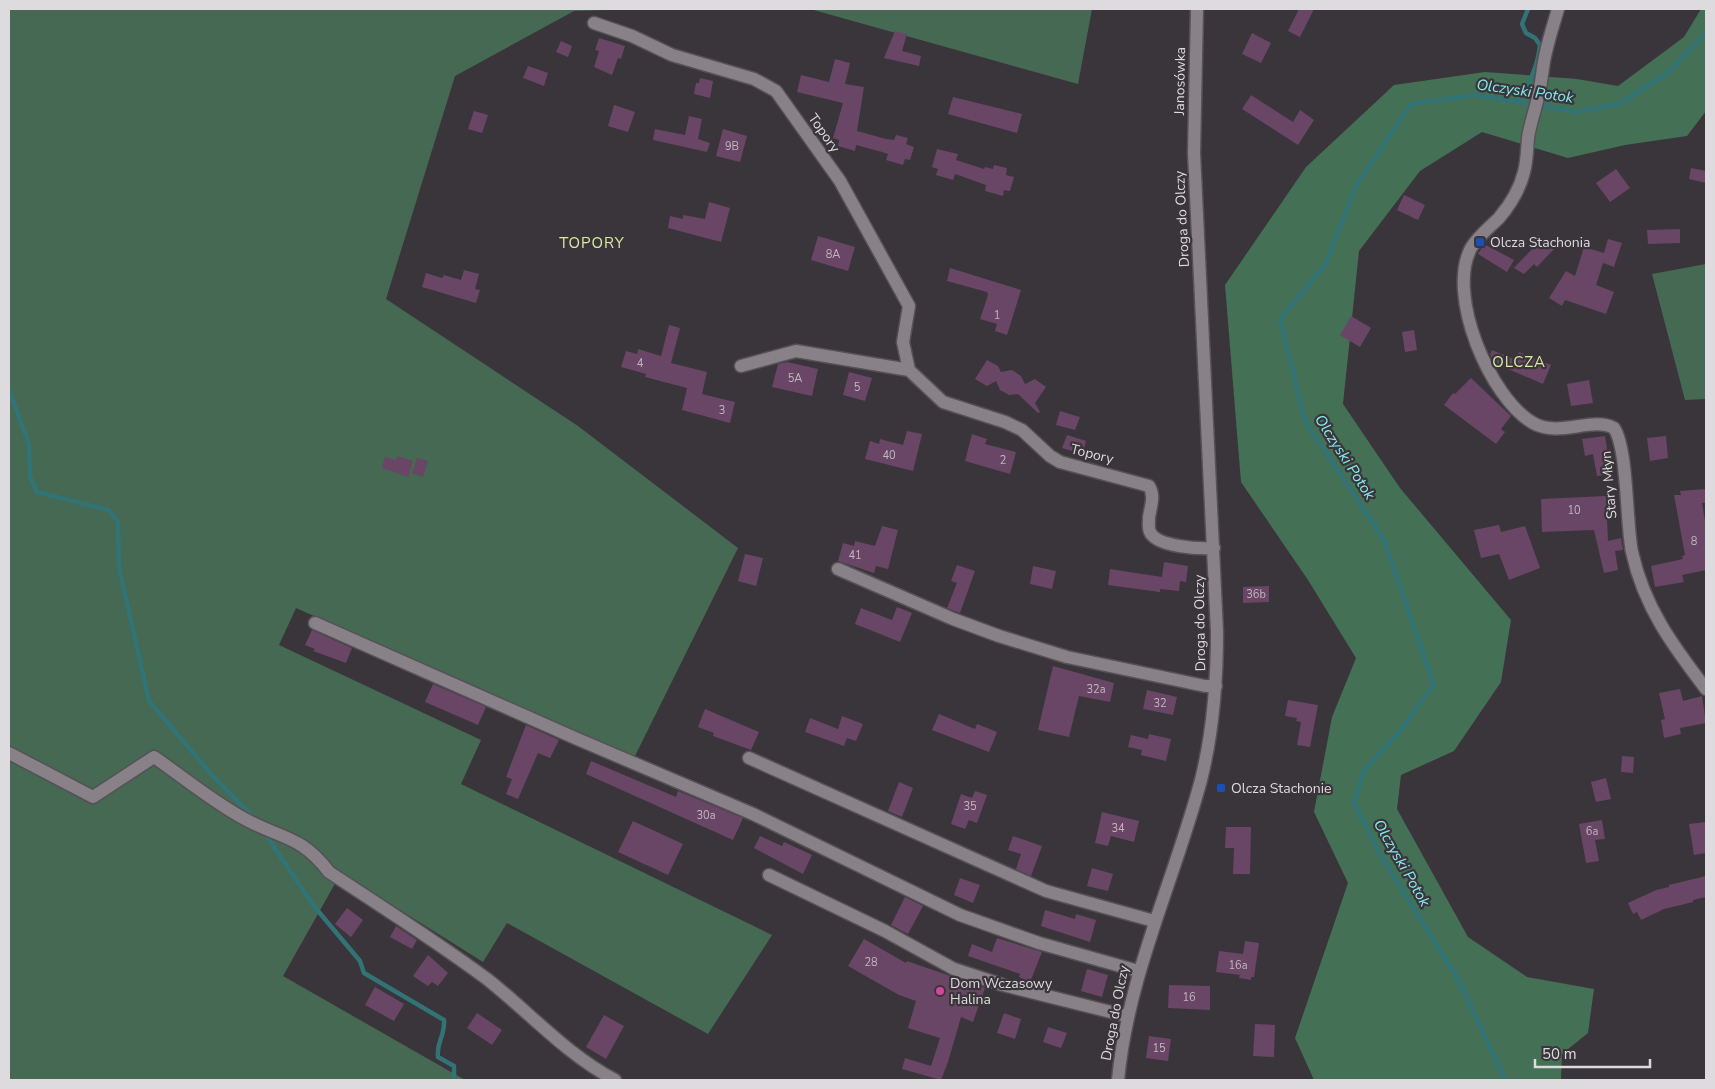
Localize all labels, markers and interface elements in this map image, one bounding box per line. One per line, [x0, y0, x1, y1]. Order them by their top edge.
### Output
street label: Janosówka [1170, 47, 1190, 116]
water label: Olczyski Potok [1475, 74, 1575, 108]
street label: Topory [804, 110, 845, 157]
house number: 9B [725, 139, 739, 154]
street label: Droga do Olczy [1170, 169, 1194, 268]
district label: TOPORY [559, 233, 625, 253]
place label: Olcza Stachonia [1490, 233, 1590, 252]
marker: Olcza Stachonia [1474, 236, 1486, 248]
house number: 8A [826, 247, 840, 262]
house number: 1 [994, 308, 1000, 323]
district label: OLCZA [1492, 352, 1546, 372]
house number: 4 [637, 356, 644, 371]
house number: 5A [788, 371, 802, 386]
house number: 5 [854, 380, 861, 395]
house number: 3 [719, 403, 725, 418]
water label: Olczyski Potok [1310, 411, 1380, 504]
street label: Topory [1068, 439, 1116, 469]
house number: 40 [882, 448, 896, 463]
street label: Stary Młyn [1597, 450, 1621, 520]
house number: 2 [1000, 453, 1006, 468]
house number: 10 [1567, 503, 1581, 518]
house number: 8 [1691, 534, 1698, 549]
house number: 41 [848, 548, 862, 563]
street label: Droga do Olczy [1190, 574, 1210, 672]
house number: 36b [1246, 587, 1266, 602]
house number: 32a [1086, 682, 1106, 697]
house number: 32 [1153, 696, 1167, 711]
place label: Olcza Stachonie [1231, 779, 1332, 798]
marker: Olcza Stachonie [1215, 782, 1227, 794]
house number: 35 [963, 799, 977, 814]
house number: 30a [696, 808, 716, 823]
water label: Olczyski Potok [1369, 816, 1435, 911]
house number: 34 [1111, 821, 1125, 836]
house number: 6a [1586, 824, 1598, 839]
house number: 28 [864, 955, 878, 970]
house number: 16a [1228, 958, 1248, 973]
street label: Droga do Olczy [1096, 963, 1134, 1062]
place label: Dom Wczasowy Halina [950, 974, 1053, 1009]
marker: Dom Wczasowy Halina [934, 985, 946, 997]
house number: 16 [1182, 990, 1196, 1005]
scale bar [1535, 1036, 1650, 1068]
house number: 15 [1152, 1041, 1166, 1056]
text: 50 m [1542, 1044, 1577, 1064]

